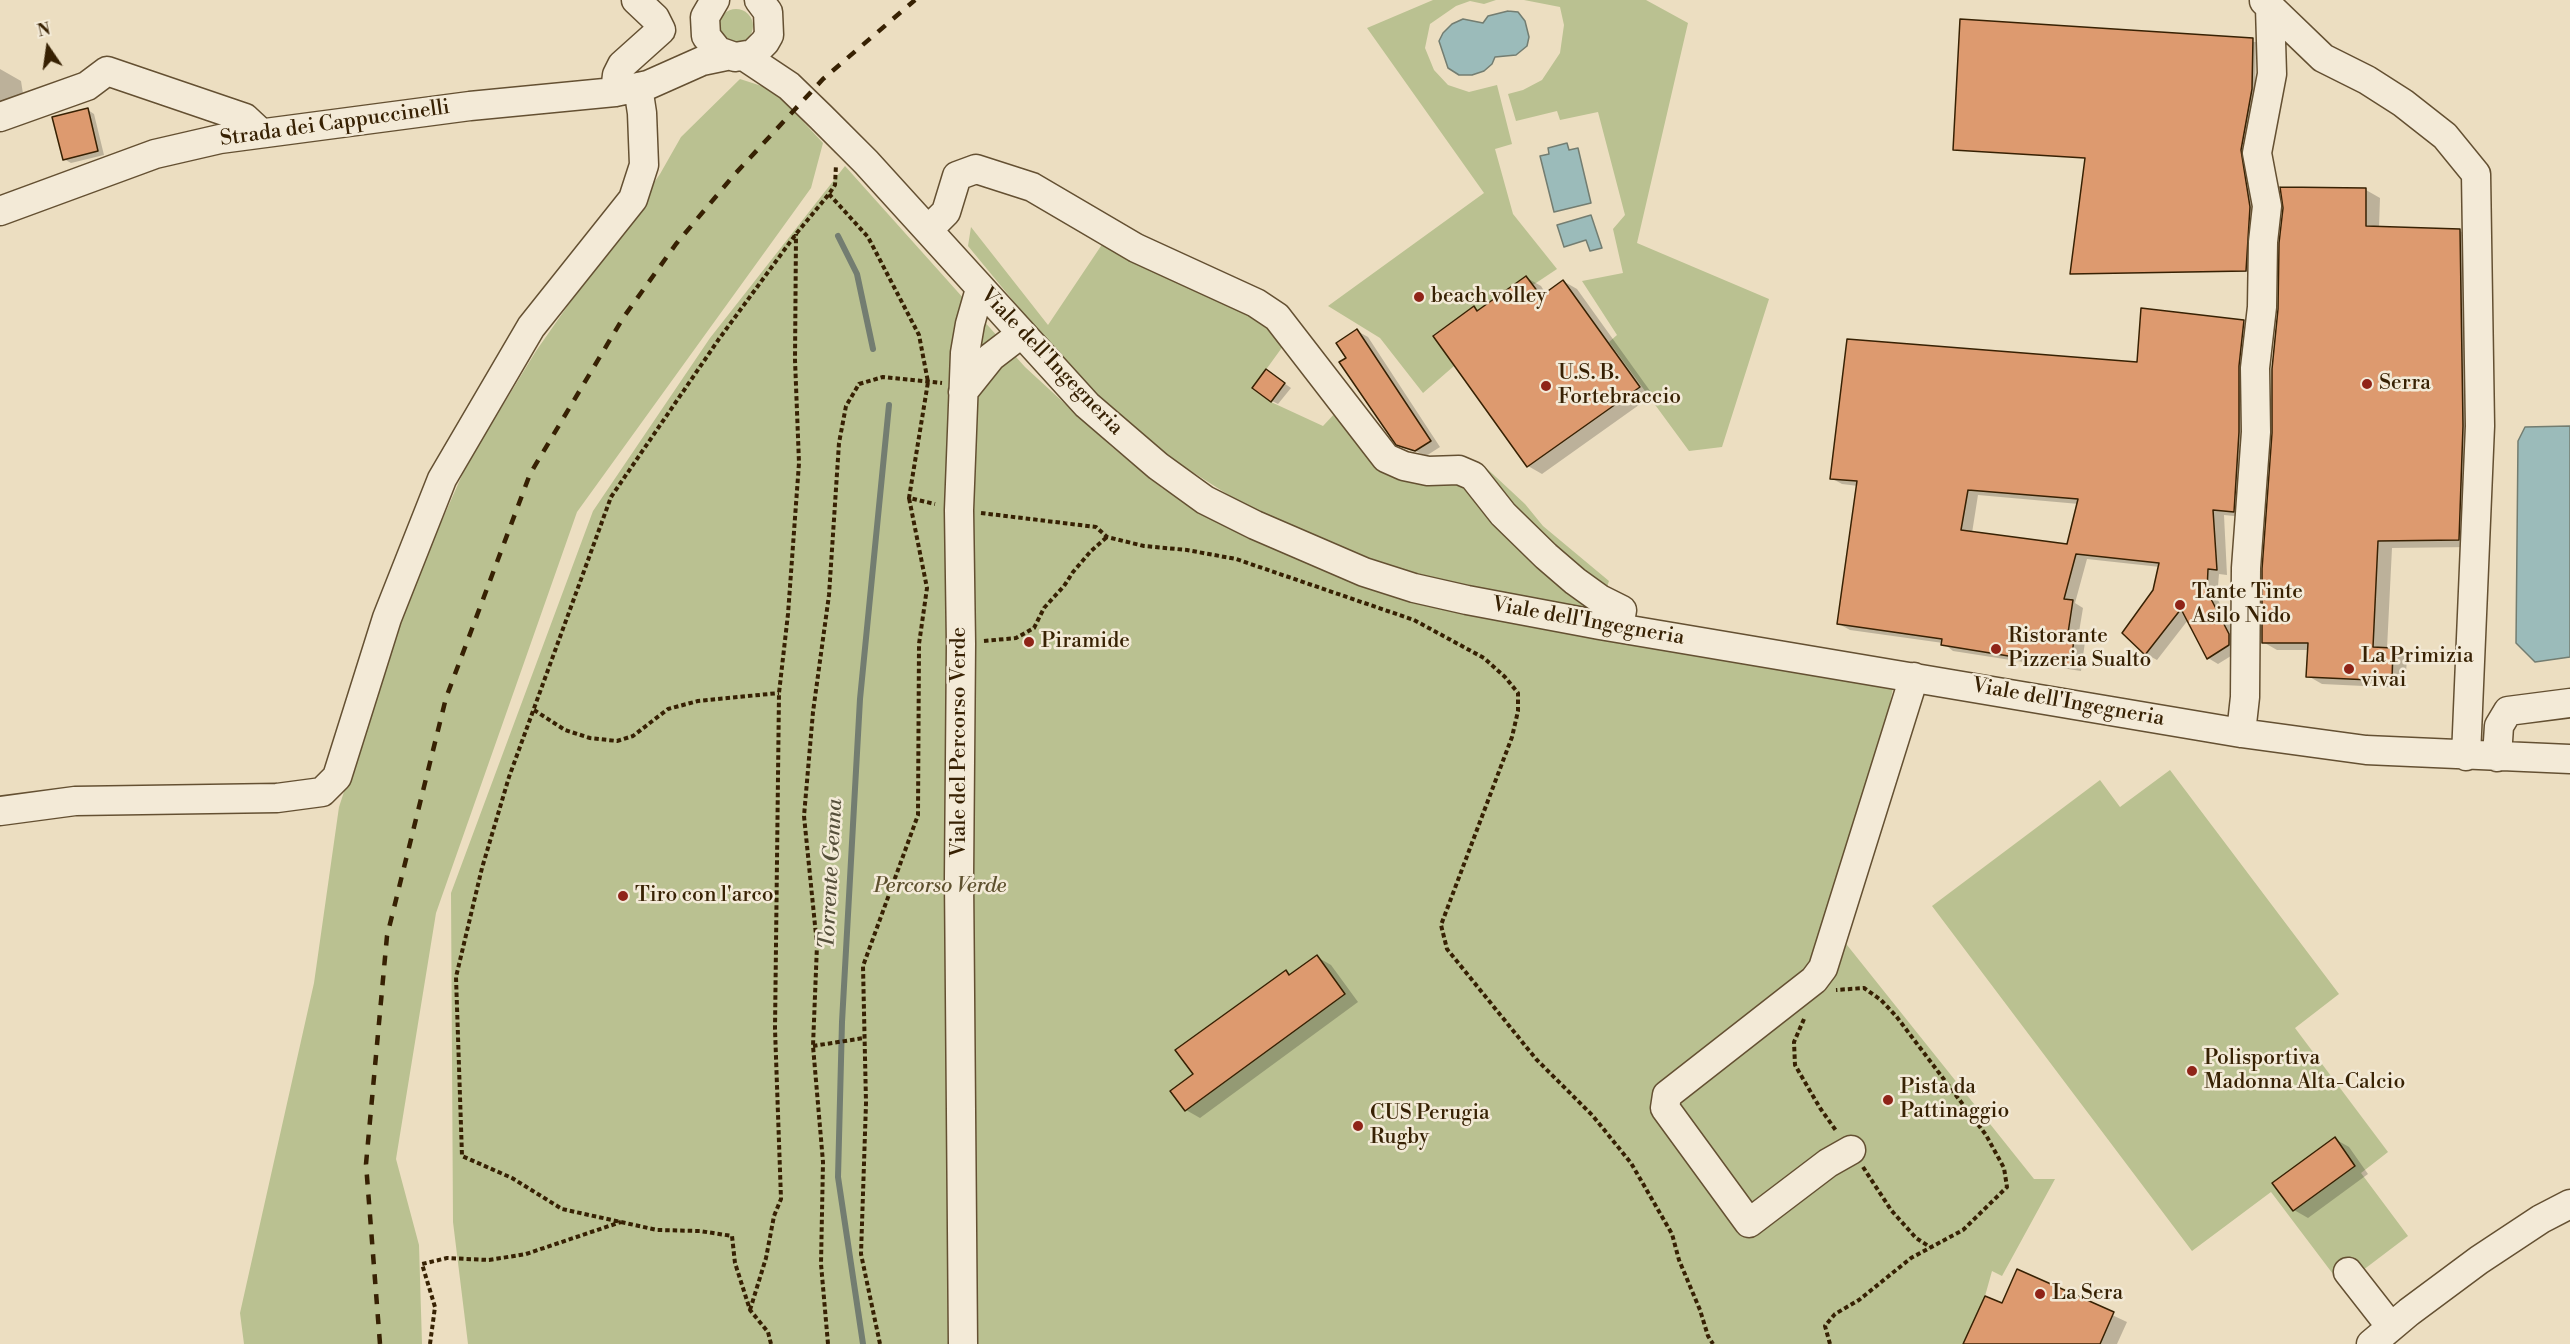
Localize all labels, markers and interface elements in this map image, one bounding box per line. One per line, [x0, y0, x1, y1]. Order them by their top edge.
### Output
north arrow [18, 18, 78, 78]
text: N [36, 19, 52, 42]
street label: Strada dei Cappuccinelli [219, 95, 451, 153]
street label: Viale dell'Ingegneria [974, 283, 1128, 441]
place label: beach volley [1431, 284, 1546, 310]
marker: beach volley [1412, 290, 1426, 304]
place label: U.S. B. Fortebraccio [1558, 361, 1681, 411]
place label: Serra [2379, 371, 2431, 397]
marker: Serra [2360, 377, 2374, 391]
marker: U.S. B. Fortebraccio [1539, 379, 1553, 393]
place label: Tante Tinte Asilo Nido [2192, 580, 2303, 630]
street label: Viale dell'Ingegneria [1490, 593, 1686, 651]
marker: Tante Tinte Asilo Nido [2173, 598, 2187, 612]
place label: Ristorante Pizzeria Sualto [2008, 624, 2151, 674]
street label: Viale del Percorso Verde [947, 627, 973, 857]
place label: Piramide [1041, 629, 1130, 655]
marker: Piramide [1022, 635, 1036, 649]
marker: Ristorante Pizzeria Sualto [1989, 642, 2003, 656]
place label: La Primizia vivai [2361, 644, 2474, 694]
marker: La Primizia vivai [2342, 662, 2356, 676]
street label: Viale dell'Ingegneria [1970, 674, 2166, 732]
water label: Torrente Genna [815, 798, 849, 950]
park label: Percorso Verde [874, 874, 1006, 900]
place label: Tiro con l'arco [635, 883, 774, 909]
marker: Tiro con l'arco [616, 889, 630, 903]
place label: Polisportiva Madonna Alta-Calcio [2204, 1046, 2405, 1096]
marker: Polisportiva Madonna Alta-Calcio [2185, 1064, 2199, 1078]
place label: Pista da Pattinaggio [1900, 1075, 2009, 1125]
marker: Pista da Pattinaggio [1881, 1093, 1895, 1107]
place label: CUS Perugia Rugby [1370, 1101, 1490, 1151]
marker: CUS Perugia Rugby [1351, 1119, 1365, 1133]
place label: La Sera [2052, 1281, 2123, 1307]
marker: La Sera [2033, 1287, 2047, 1301]

